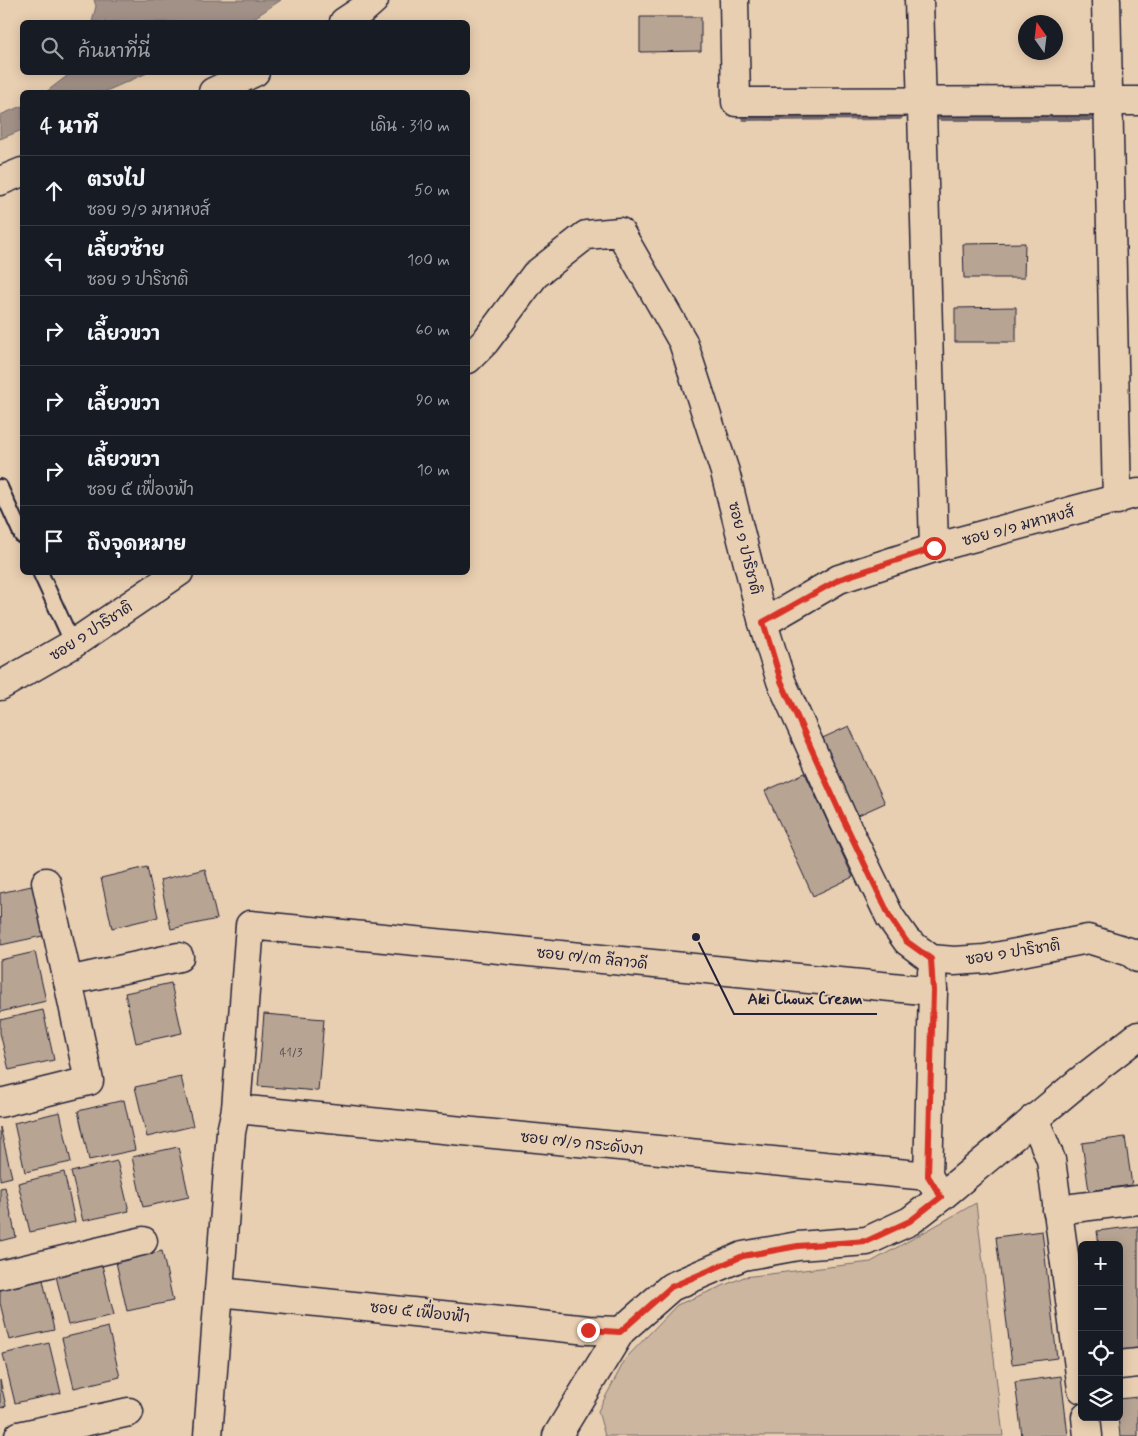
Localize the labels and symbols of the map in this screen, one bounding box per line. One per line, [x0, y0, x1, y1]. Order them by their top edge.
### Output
north arrow [1018, 15, 1063, 60]
street label: ซอย ๑ ปาริชาติ [723, 500, 765, 597]
street label: ซอย ๑/๑ มหาหงส์ [960, 501, 1078, 552]
route start [923, 537, 946, 560]
street label: ซอย ๑ ปาริชาติ [46, 598, 137, 666]
street label: ซอย ๑ ปาริชาติ [965, 936, 1062, 970]
street label: ซอย ๗/๓ ลีลาวดี [535, 943, 648, 975]
callout: Aki Choux Cream [734, 983, 877, 1014]
text: Aki Choux Cream [748, 989, 863, 1010]
house number: 41/3 [280, 1045, 303, 1061]
street label: ซอย ๗/๑ กระดังงา [519, 1128, 644, 1160]
street label: ซอย ๕ เฟื่องฟ้า [369, 1293, 471, 1328]
route end [577, 1319, 600, 1342]

